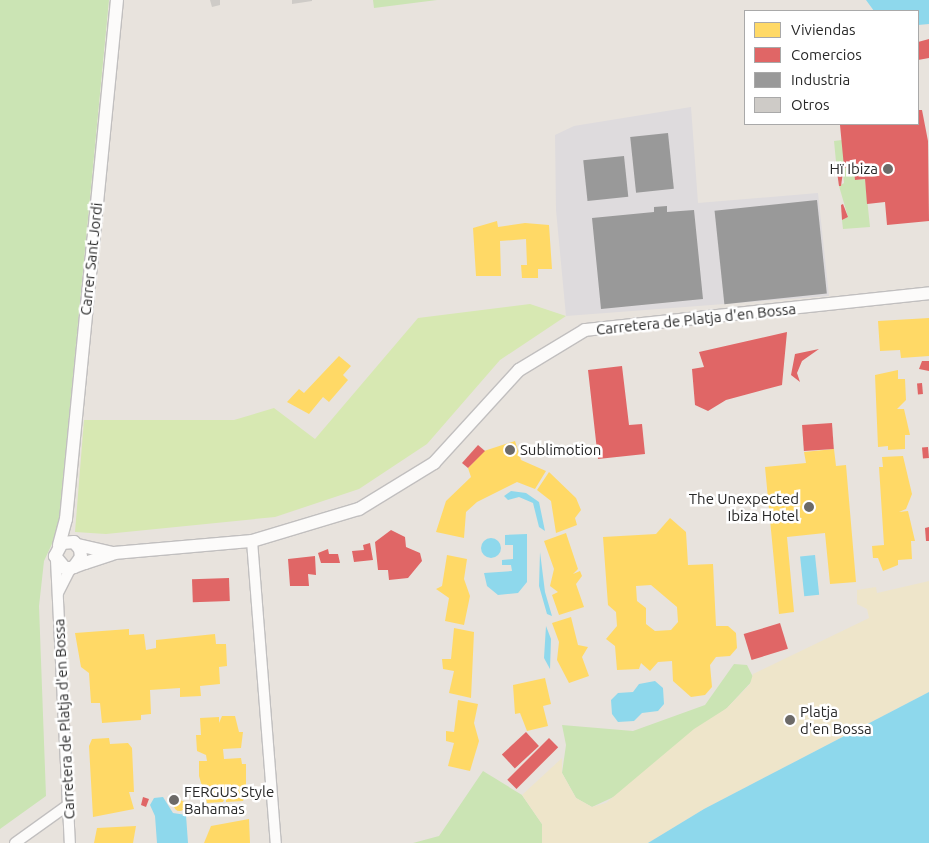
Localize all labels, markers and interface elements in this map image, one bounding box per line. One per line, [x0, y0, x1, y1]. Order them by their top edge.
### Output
legend [744, 10, 919, 125]
text: Viviendas [791, 21, 855, 38]
text: Comercios [791, 46, 862, 63]
text: Industria [791, 71, 850, 88]
text: Otros [791, 96, 830, 113]
place label: Hï Ibiza [830, 160, 878, 178]
marker: Hï Ibiza [882, 163, 894, 175]
street label: Carrer Sant Jordi [76, 202, 106, 316]
street label: Carretera de Platja d'en Bossa [595, 300, 797, 338]
place label: Sublimotion [520, 441, 601, 459]
marker: Sublimotion [504, 444, 516, 456]
place label: The Unexpected Ibiza Hotel [689, 489, 799, 524]
marker: The Unexpected Ibiza Hotel [803, 501, 815, 513]
street label: Carretera de Platja d'en Bossa [50, 618, 78, 820]
place label: Platja d'en Bossa [800, 702, 872, 737]
marker: Platja d'en Bossa [784, 714, 796, 726]
place label: FERGUS Style Bahamas [184, 782, 274, 817]
marker: FERGUS Style Bahamas [168, 794, 180, 806]

